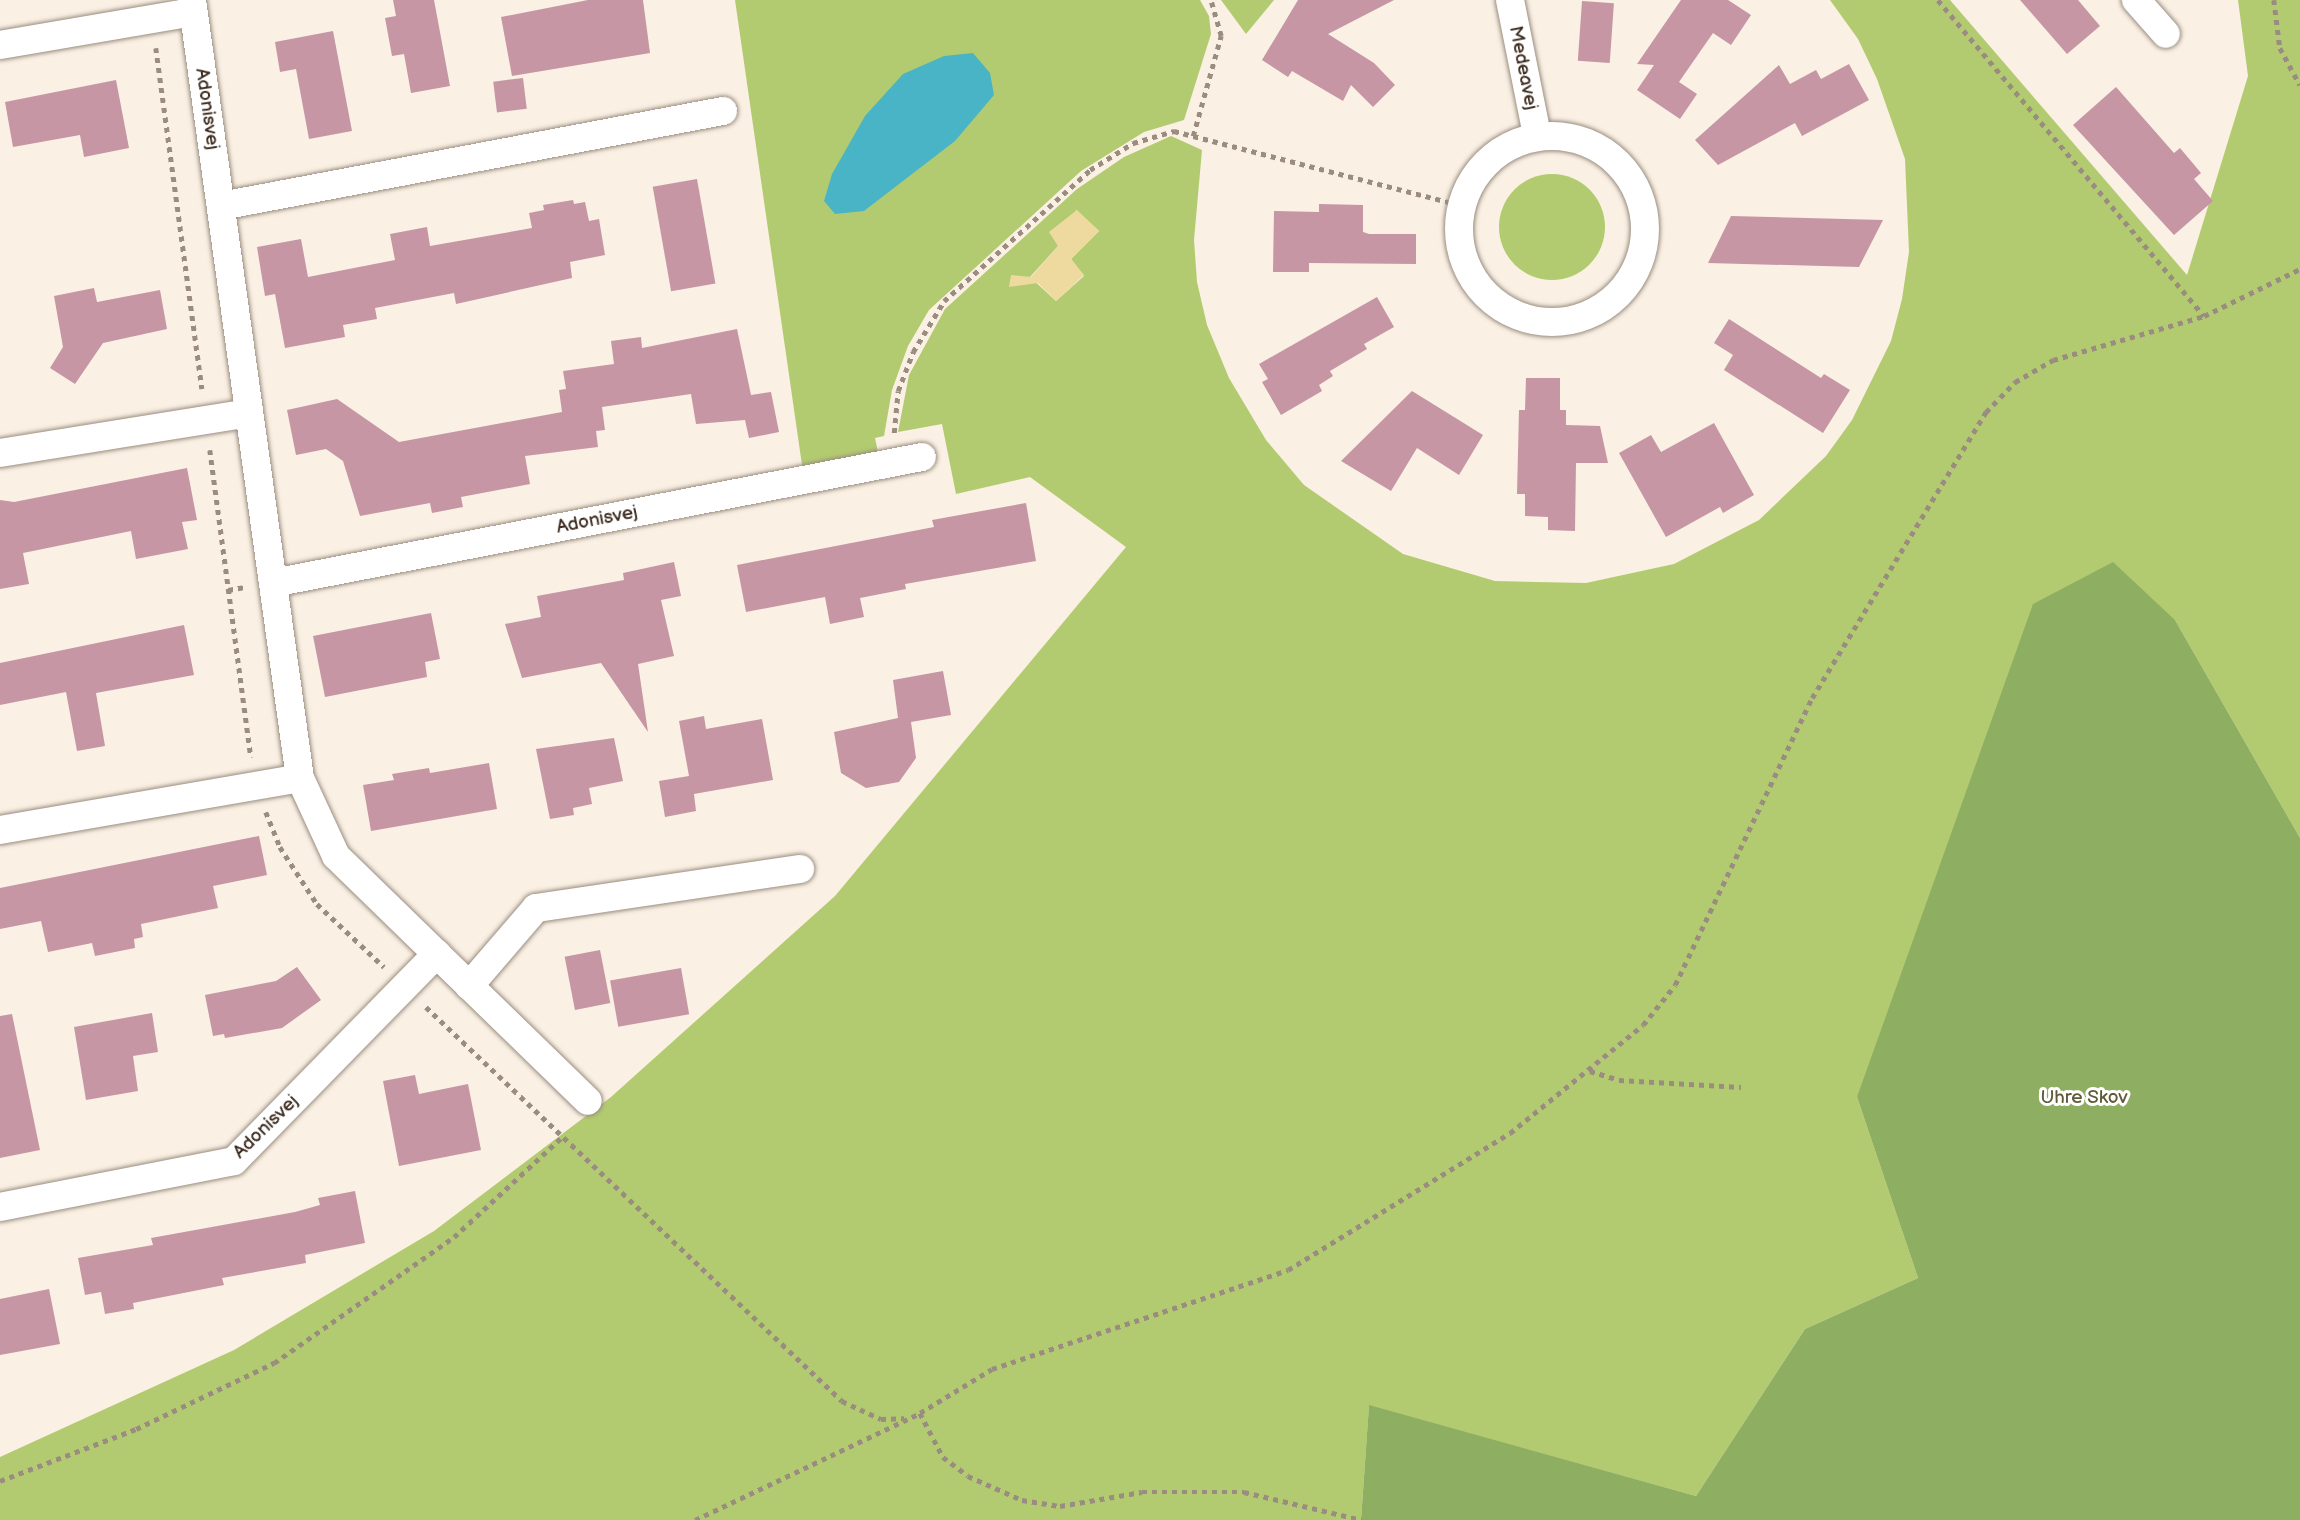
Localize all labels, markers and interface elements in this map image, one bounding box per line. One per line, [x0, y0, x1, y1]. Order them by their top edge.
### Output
street label: Medeavej [1504, 24, 1542, 112]
street label: Adonisvej [190, 67, 224, 151]
street label: Adonisvej [554, 501, 640, 539]
park label: Uhre Skov [2040, 1087, 2128, 1109]
street label: Adonisvej [229, 1090, 303, 1164]

